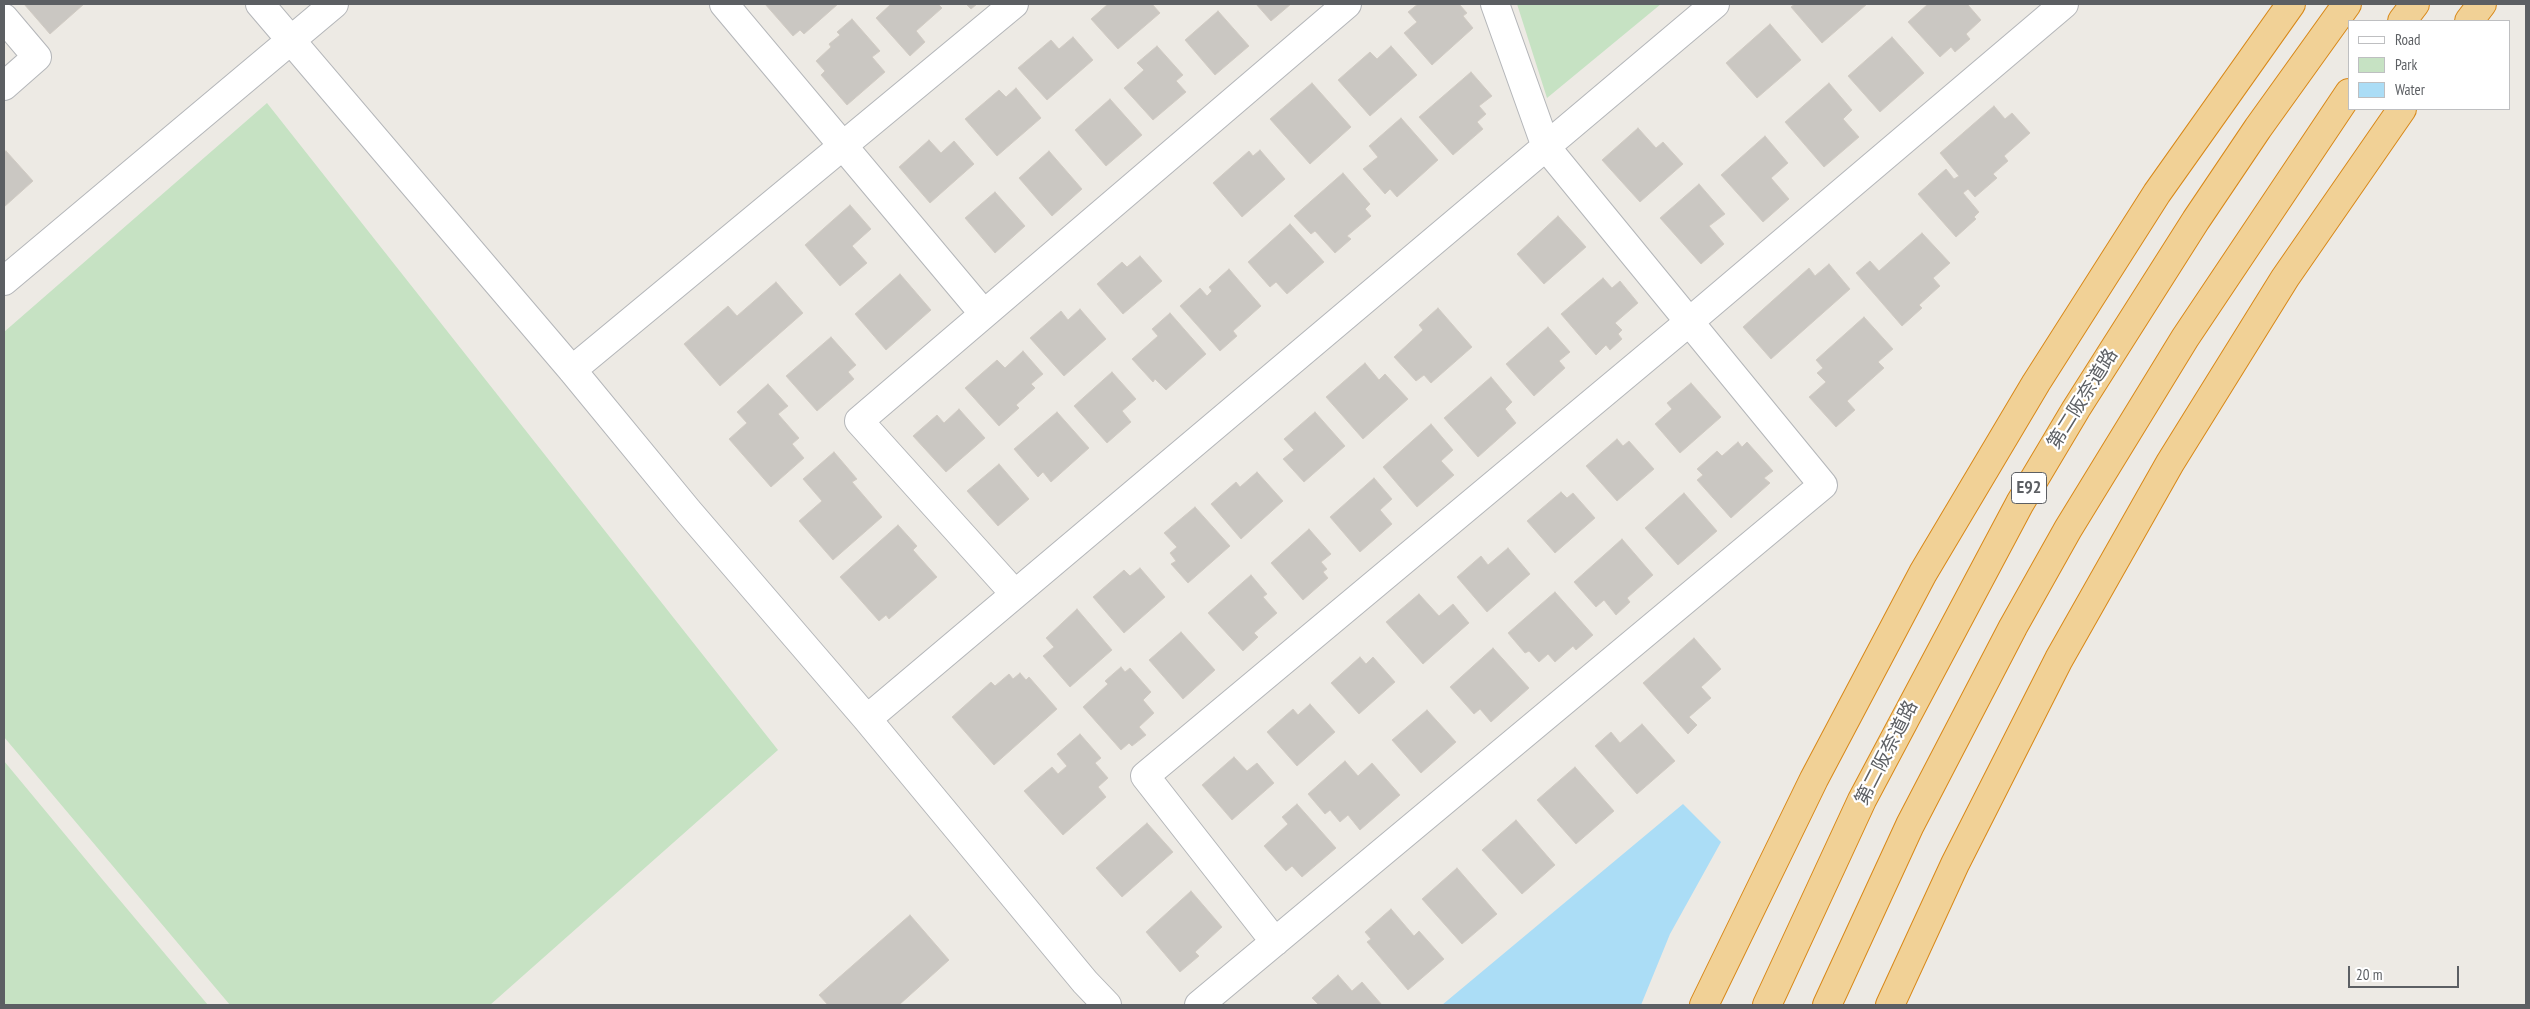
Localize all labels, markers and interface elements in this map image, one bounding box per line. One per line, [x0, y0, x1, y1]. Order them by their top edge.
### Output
legend [2348, 20, 2510, 110]
text: Road [2395, 30, 2421, 49]
text: Park [2395, 55, 2417, 74]
text: Water [2395, 80, 2425, 99]
street label: 第二阪奈道路 [2043, 345, 2123, 453]
road number: E92 [2012, 472, 2046, 503]
street label: 第二阪奈道路 [1851, 697, 1923, 809]
scale bar [2350, 956, 2461, 988]
text: 20 m [2356, 965, 2382, 984]

